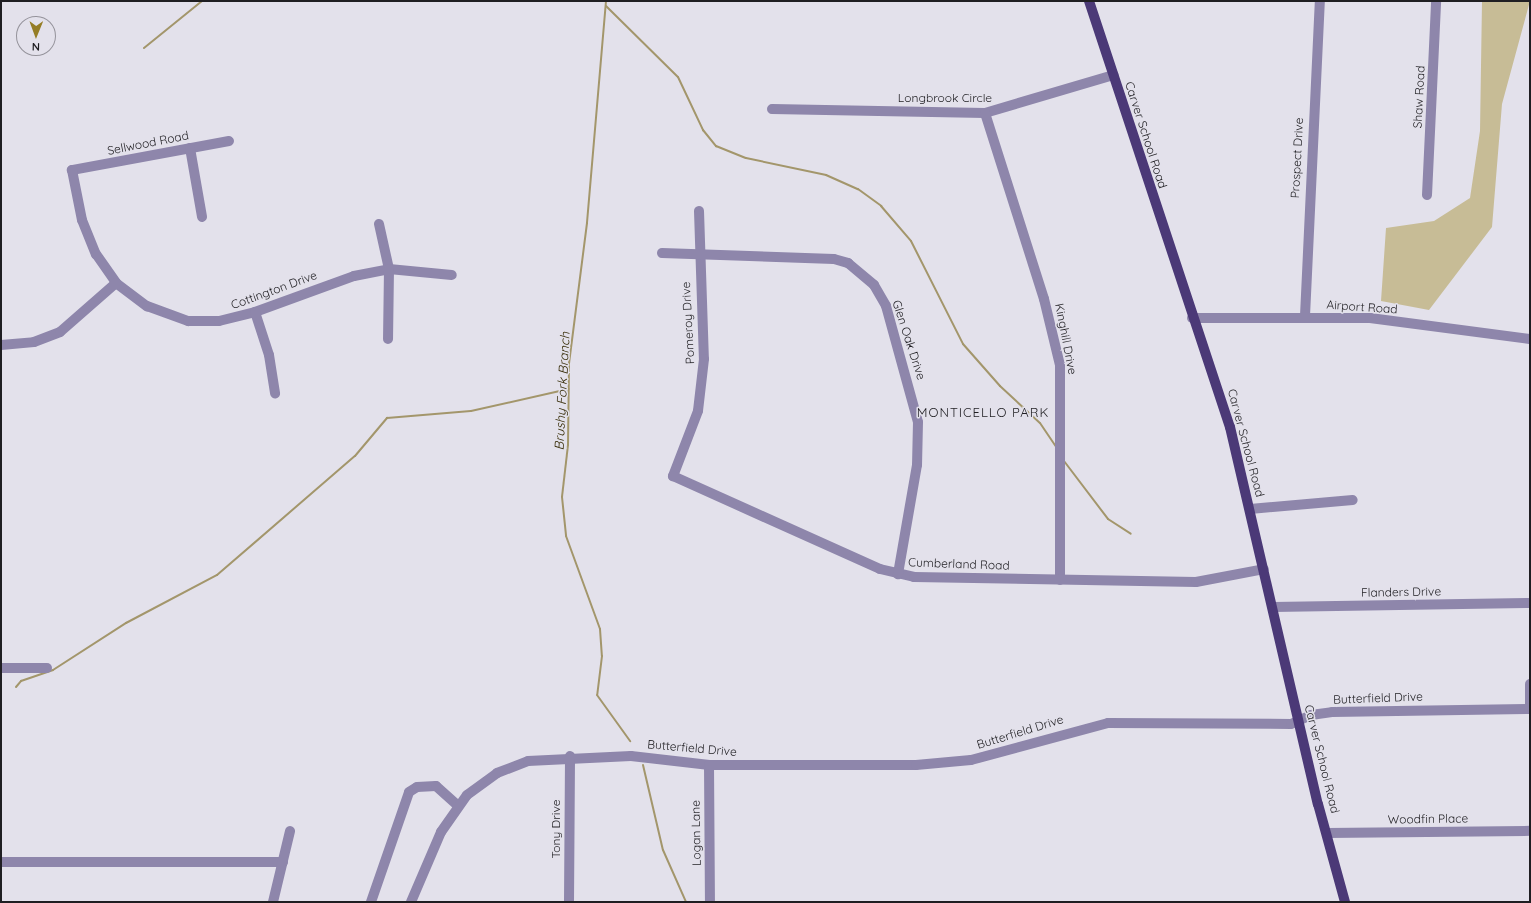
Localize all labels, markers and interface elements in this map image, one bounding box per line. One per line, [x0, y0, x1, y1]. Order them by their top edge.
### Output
north arrow [16, 16, 56, 56]
text: N [32, 40, 40, 54]
street label: Shaw Road [1410, 65, 1428, 129]
street label: Carver School Road [1122, 80, 1170, 190]
street label: Longbrook Circle [898, 91, 992, 105]
street label: Prospect Drive [1288, 117, 1306, 199]
street label: Sellwood Road [106, 128, 190, 158]
street label: Cottington Drive [229, 268, 319, 312]
street label: Pomeroy Drive [679, 281, 697, 365]
street label: Airport Road [1326, 297, 1398, 317]
street label: Glen Oak Drive [889, 298, 929, 382]
street label: Kinghill Drive [1052, 302, 1080, 376]
water label: Brushy Fork Branch [551, 331, 573, 451]
street label: Carver School Road [1225, 387, 1267, 499]
district label: MONTICELLO PARK [917, 404, 1049, 420]
street label: Cumberland Road [908, 555, 1010, 573]
street label: Flanders Drive [1361, 584, 1441, 600]
street label: Butterfield Drive [1333, 689, 1423, 707]
street label: Carver School Road [1302, 703, 1342, 815]
street label: Butterfield Drive [975, 712, 1065, 752]
street label: Butterfield Drive [647, 737, 737, 759]
street label: Tony Drive [549, 800, 563, 858]
street label: Logan Lane [688, 800, 704, 866]
street label: Woodfin Place [1388, 811, 1468, 827]

